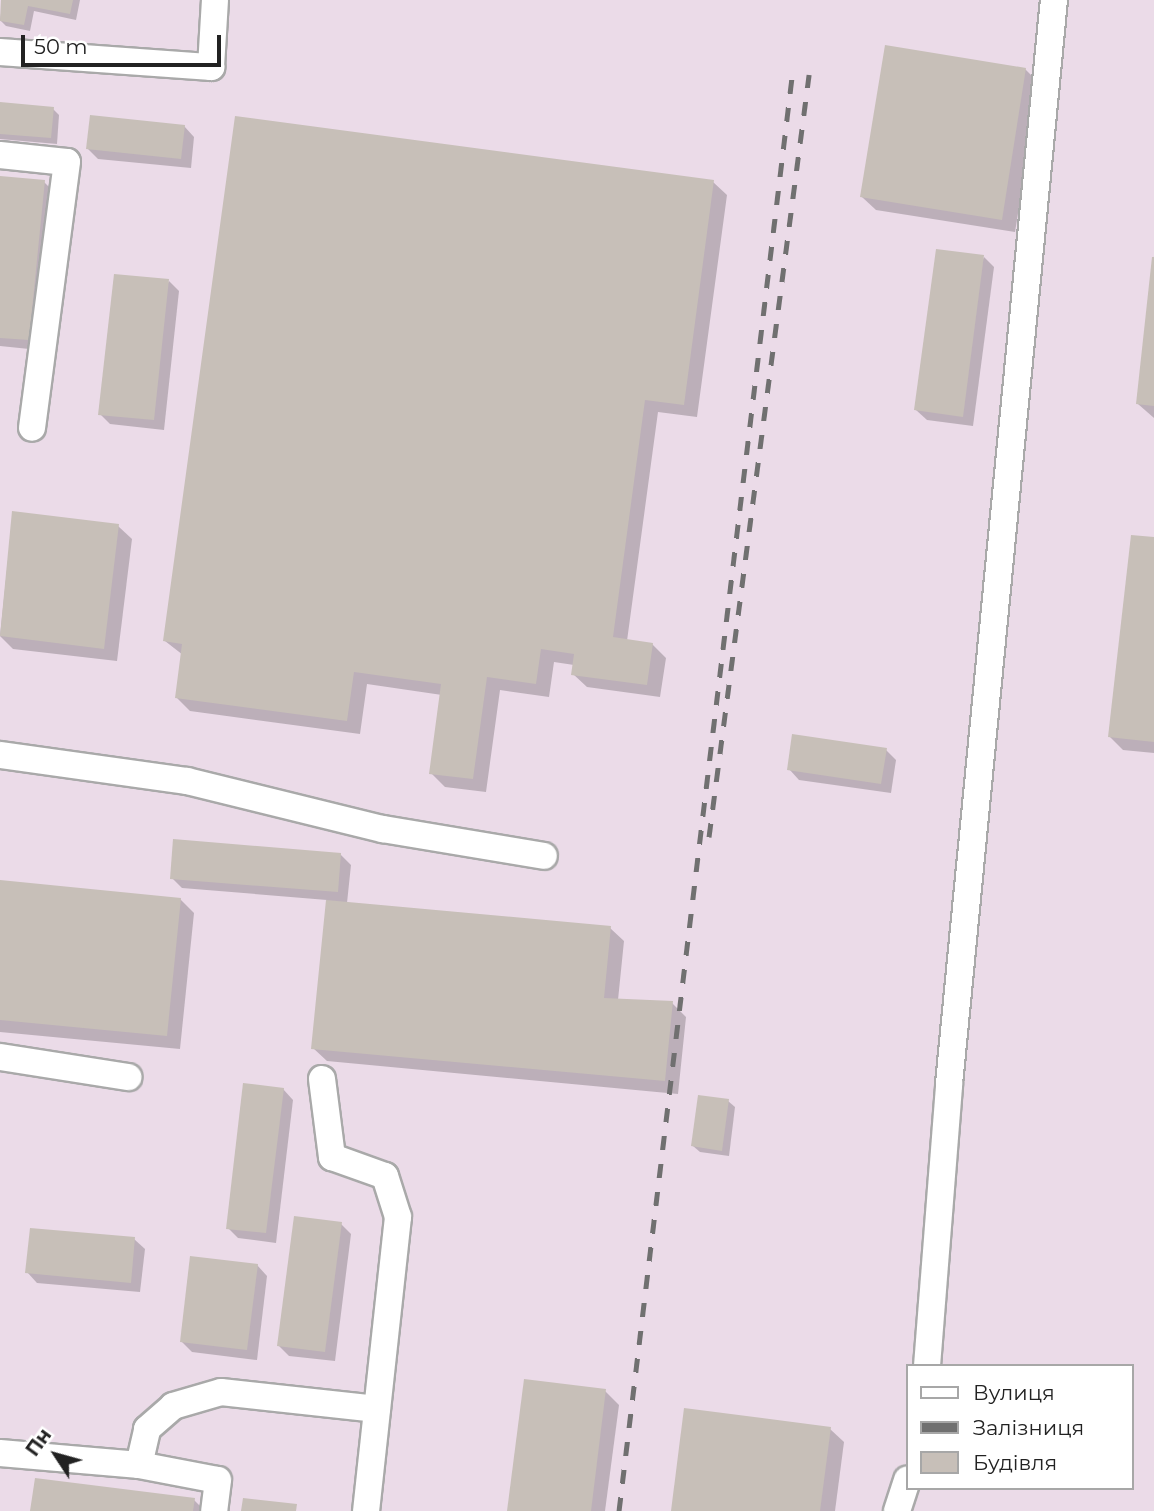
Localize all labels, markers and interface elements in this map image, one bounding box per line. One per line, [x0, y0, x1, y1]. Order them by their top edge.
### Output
scale bar [24, 21, 224, 65]
text: 50 m [34, 34, 88, 59]
legend [906, 1364, 1133, 1490]
text: Вулиця [973, 1380, 1055, 1405]
text: Залізниця [973, 1415, 1084, 1440]
north arrow [21, 1420, 91, 1490]
text: Пн [21, 1424, 56, 1461]
text: Будівля [973, 1450, 1057, 1475]

